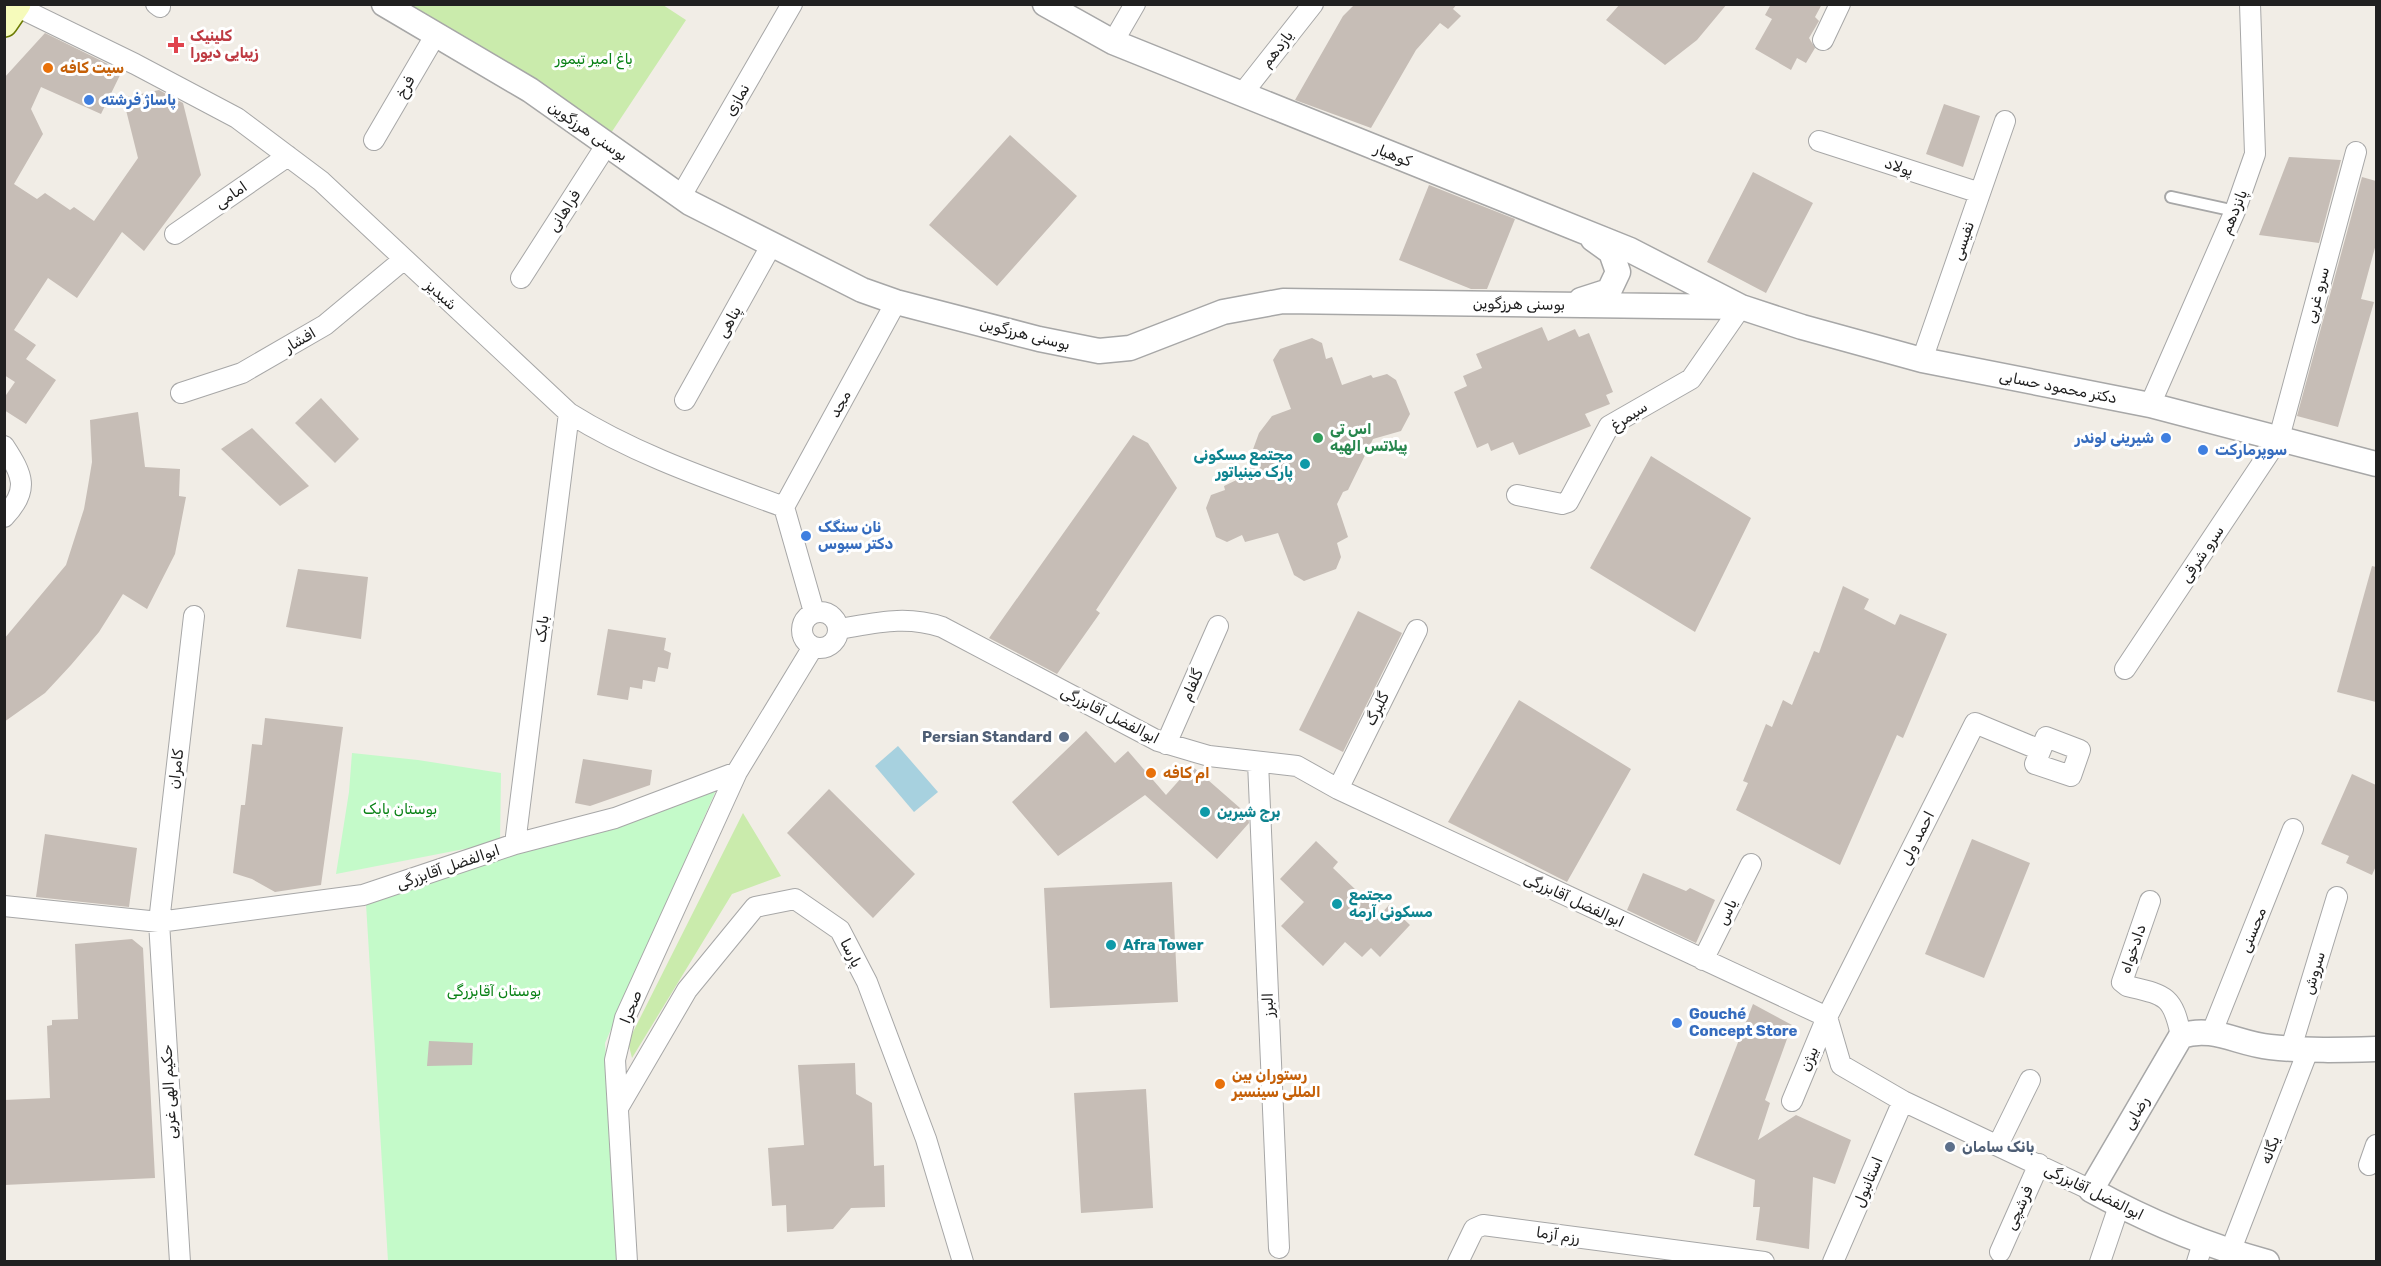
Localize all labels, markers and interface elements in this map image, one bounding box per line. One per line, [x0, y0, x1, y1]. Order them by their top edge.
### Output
place label: کلینیک زیبایی دیورا [190, 27, 259, 62]
street label: یازدهم [1257, 27, 1298, 72]
marker: کلینیک زیبایی دیورا [167, 36, 185, 54]
park label: باغ امیر تیمور [554, 50, 633, 70]
place label: سیت کافه [60, 59, 124, 77]
marker: سیت کافه [41, 61, 55, 75]
street label: فرخ [392, 73, 420, 102]
street label: نمازی [721, 81, 753, 119]
place label: پاساژ فرشته [101, 91, 176, 110]
marker: پاساژ فرشته [82, 93, 96, 107]
street label: بوسنی هرزگوین [545, 97, 631, 165]
street label: کوهیار [1371, 139, 1414, 171]
street label: پولاد [1882, 154, 1916, 181]
street label: امامی [211, 177, 251, 213]
street label: فراهانی [544, 187, 584, 235]
street label: پانزدهم [2217, 187, 2252, 237]
street label: نفیسی [1948, 219, 1978, 263]
street label: سرو غربی [2301, 265, 2334, 325]
street label: شبدیز [421, 275, 461, 314]
street label: بوسنی هرزگوین [1473, 294, 1565, 314]
street label: پناهی [713, 303, 746, 341]
street label: بوسنی هرزگوین [978, 314, 1072, 354]
street label: افشار [280, 324, 319, 357]
street label: دکتر محمود حسابی [1998, 367, 2118, 407]
street label: مجد [825, 387, 855, 421]
street label: سیمرغ [1607, 397, 1652, 436]
place label: اس تی پیلاتس الهیه [1330, 420, 1408, 456]
place label: شیرینی لوندر [2074, 429, 2154, 447]
marker: اس تی پیلاتس الهیه [1311, 431, 1325, 445]
marker: شیرینی لوندر [2159, 431, 2173, 445]
place label: سوپرمارکت [2215, 441, 2287, 460]
marker: سوپرمارکت [2196, 443, 2210, 457]
place label: مجتمع مسکونی پارک مینیاتور [1193, 446, 1293, 482]
marker: مجتمع مسکونی پارک مینیاتور [1298, 457, 1312, 471]
place label: نان سنگک دکتر سبوس [818, 518, 893, 553]
street label: سرو شرقی [2176, 522, 2228, 587]
marker: نان سنگک دکتر سبوس [799, 529, 813, 543]
street label: بابک [531, 614, 553, 644]
street label: گلفام [1177, 666, 1208, 704]
street label: ابوالفضل آقابزرگی [1058, 682, 1162, 748]
street label: گلبرگ [1361, 689, 1393, 729]
place label: Persian Standard [922, 728, 1052, 746]
marker: Persian Standard [1057, 730, 1071, 744]
street label: کامران [165, 748, 187, 790]
place label: ام کافه [1163, 764, 1210, 783]
marker: ام کافه [1144, 766, 1158, 780]
park label: بوستان بابک [363, 800, 437, 818]
place label: برج شیرین [1217, 803, 1281, 822]
marker: برج شیرین [1198, 805, 1212, 819]
street label: احمد ولی [1896, 808, 1939, 868]
street label: ابوالفضل آقابزرگی [394, 841, 502, 893]
street label: ابوالفضل آقابزرگی [1521, 869, 1627, 931]
place label: مجتمع مسکونی آرمه [1349, 886, 1433, 921]
street label: یاس [1713, 896, 1741, 928]
marker: مجتمع مسکونی آرمه [1330, 897, 1344, 911]
street label: محسنی [2236, 905, 2270, 955]
street label: دادخواه [2116, 922, 2150, 976]
street label: پارسا [835, 935, 866, 971]
place label: Afra Tower [1123, 936, 1204, 954]
marker: Afra Tower [1104, 938, 1118, 952]
street label: سروش [2299, 949, 2330, 997]
park label: بوستان آقابزرگی [447, 982, 541, 1000]
street label: صحرا [616, 988, 646, 1026]
street label: البرز [1259, 992, 1277, 1019]
place label: Gouché Concept Store [1689, 1005, 1798, 1040]
marker: Gouché Concept Store [1670, 1016, 1684, 1030]
street label: حکیم الهی غربی [158, 1044, 181, 1140]
street label: بیژن [1796, 1044, 1822, 1074]
place label: رستوران بین المللی سینسیر [1231, 1066, 1321, 1101]
marker: رستوران بین المللی سینسیر [1213, 1077, 1227, 1091]
street label: رضایی [2119, 1093, 2153, 1133]
street label: یگانه [2257, 1134, 2283, 1166]
place label: بانک سامان [1962, 1138, 2035, 1156]
marker: بانک سامان [1943, 1140, 1957, 1154]
street label: استانبول [1849, 1154, 1887, 1210]
street label: ابوالفضل آقابزرگی [2041, 1160, 2147, 1224]
street label: فرشچی [2001, 1183, 2037, 1233]
street label: رزم آزما [1535, 1223, 1581, 1248]

